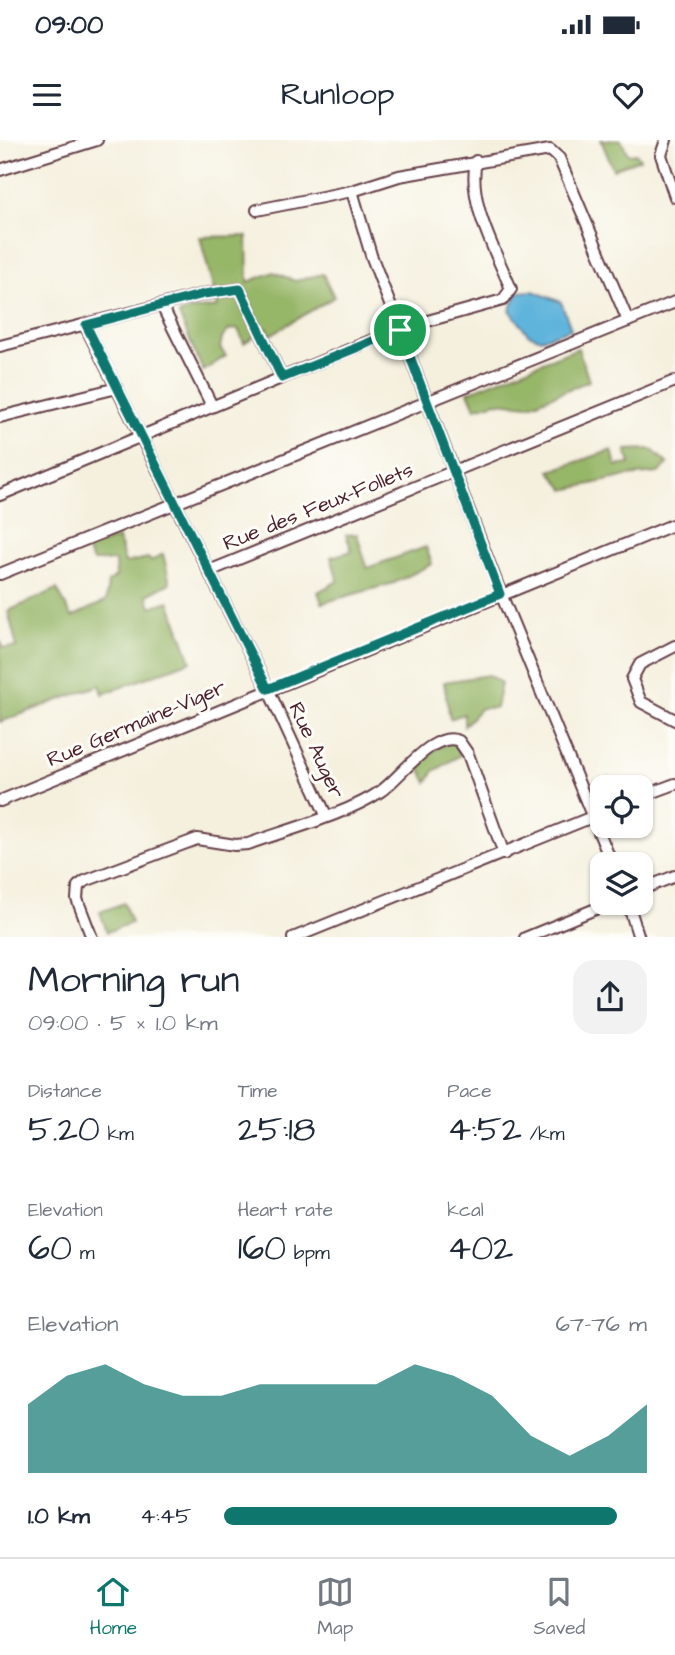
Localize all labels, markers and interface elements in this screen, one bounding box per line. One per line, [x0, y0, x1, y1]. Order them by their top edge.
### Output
text: 09:00 [35, 7, 103, 43]
text: Runloop [281, 72, 394, 117]
icon: menu [28, 76, 66, 114]
icon: heart [609, 76, 647, 114]
pin [370, 300, 430, 360]
icon: arrive [381, 311, 419, 349]
street label: Rue des Feux-Follets [219, 455, 418, 558]
street label: Rue Germaine-Viger [42, 673, 231, 776]
street label: Rue Auger [280, 697, 352, 804]
map controls [590, 775, 653, 915]
button: locate [590, 775, 653, 838]
button: layers [590, 852, 653, 915]
text: Morning run [28, 955, 240, 1007]
button: share [573, 960, 647, 1034]
text: 09:00 · 5 × 1.0 km [28, 1007, 218, 1039]
text: Distance [28, 1078, 102, 1105]
text: Time [238, 1078, 277, 1105]
text: Pace [447, 1078, 491, 1105]
text: 5.20 [28, 1105, 100, 1154]
text: 25:18 [238, 1105, 315, 1154]
text: 4:52 [447, 1105, 522, 1154]
text: km [100, 1121, 134, 1148]
text: /km [522, 1121, 565, 1148]
text: Elevation [28, 1197, 103, 1224]
text: Heart rate [238, 1197, 333, 1224]
text: kcal [447, 1197, 484, 1224]
text: 60 [28, 1224, 72, 1273]
text: 160 [238, 1224, 286, 1273]
text: 402 [447, 1224, 513, 1273]
text: m [72, 1240, 94, 1267]
text: bpm [286, 1240, 330, 1267]
text: Elevation [28, 1308, 119, 1340]
text: 67–76 m [556, 1308, 647, 1340]
text: 1.0 km [28, 1500, 90, 1532]
text: 4:45 [140, 1500, 191, 1532]
tab: Home [90, 1573, 137, 1642]
tab: Map [316, 1573, 354, 1642]
tab: Saved [534, 1573, 585, 1642]

